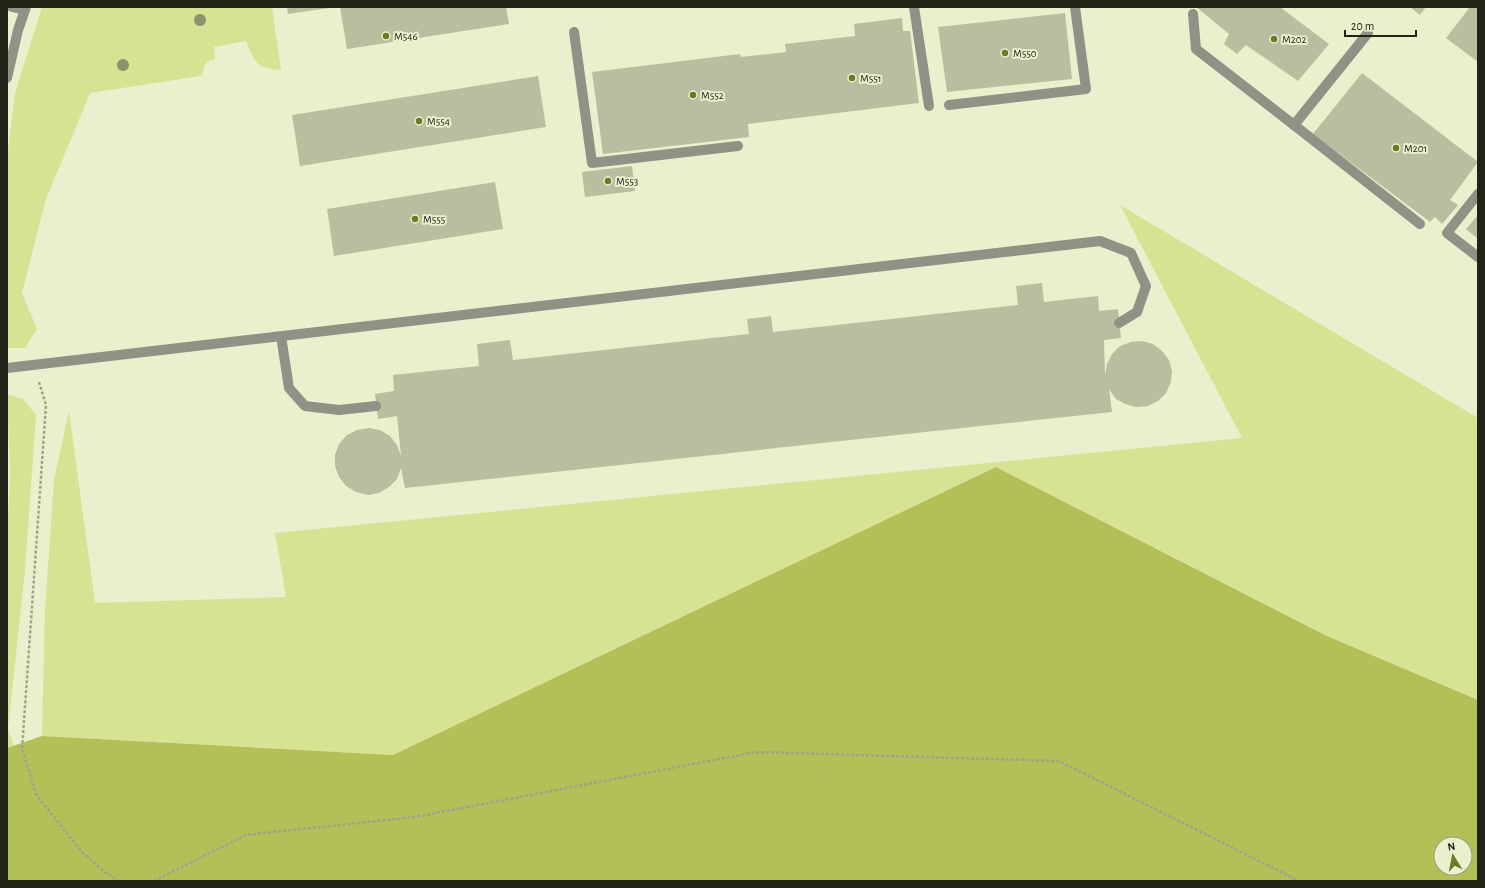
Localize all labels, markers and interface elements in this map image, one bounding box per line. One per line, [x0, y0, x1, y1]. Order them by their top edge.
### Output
scale bar [1345, 12, 1416, 38]
text: 20 m [1351, 20, 1374, 32]
marker: M546 [381, 31, 391, 41]
place label: M546 [394, 31, 418, 42]
marker: M202 [1269, 34, 1279, 44]
place label: M202 [1282, 34, 1307, 45]
marker: M550 [1000, 48, 1010, 58]
place label: M550 [1013, 48, 1037, 59]
marker: M551 [847, 73, 857, 83]
place label: M551 [860, 73, 882, 84]
marker: M552 [688, 90, 698, 100]
place label: M552 [701, 90, 724, 101]
marker: M554 [414, 116, 424, 126]
place label: M554 [427, 116, 450, 127]
marker: M201 [1391, 143, 1401, 153]
place label: M201 [1404, 143, 1427, 154]
marker: M553 [603, 176, 613, 186]
place label: M553 [616, 176, 639, 187]
marker: M555 [410, 214, 420, 224]
place label: M555 [423, 214, 446, 225]
north arrow [1433, 836, 1473, 876]
text: N [1447, 841, 1456, 853]

